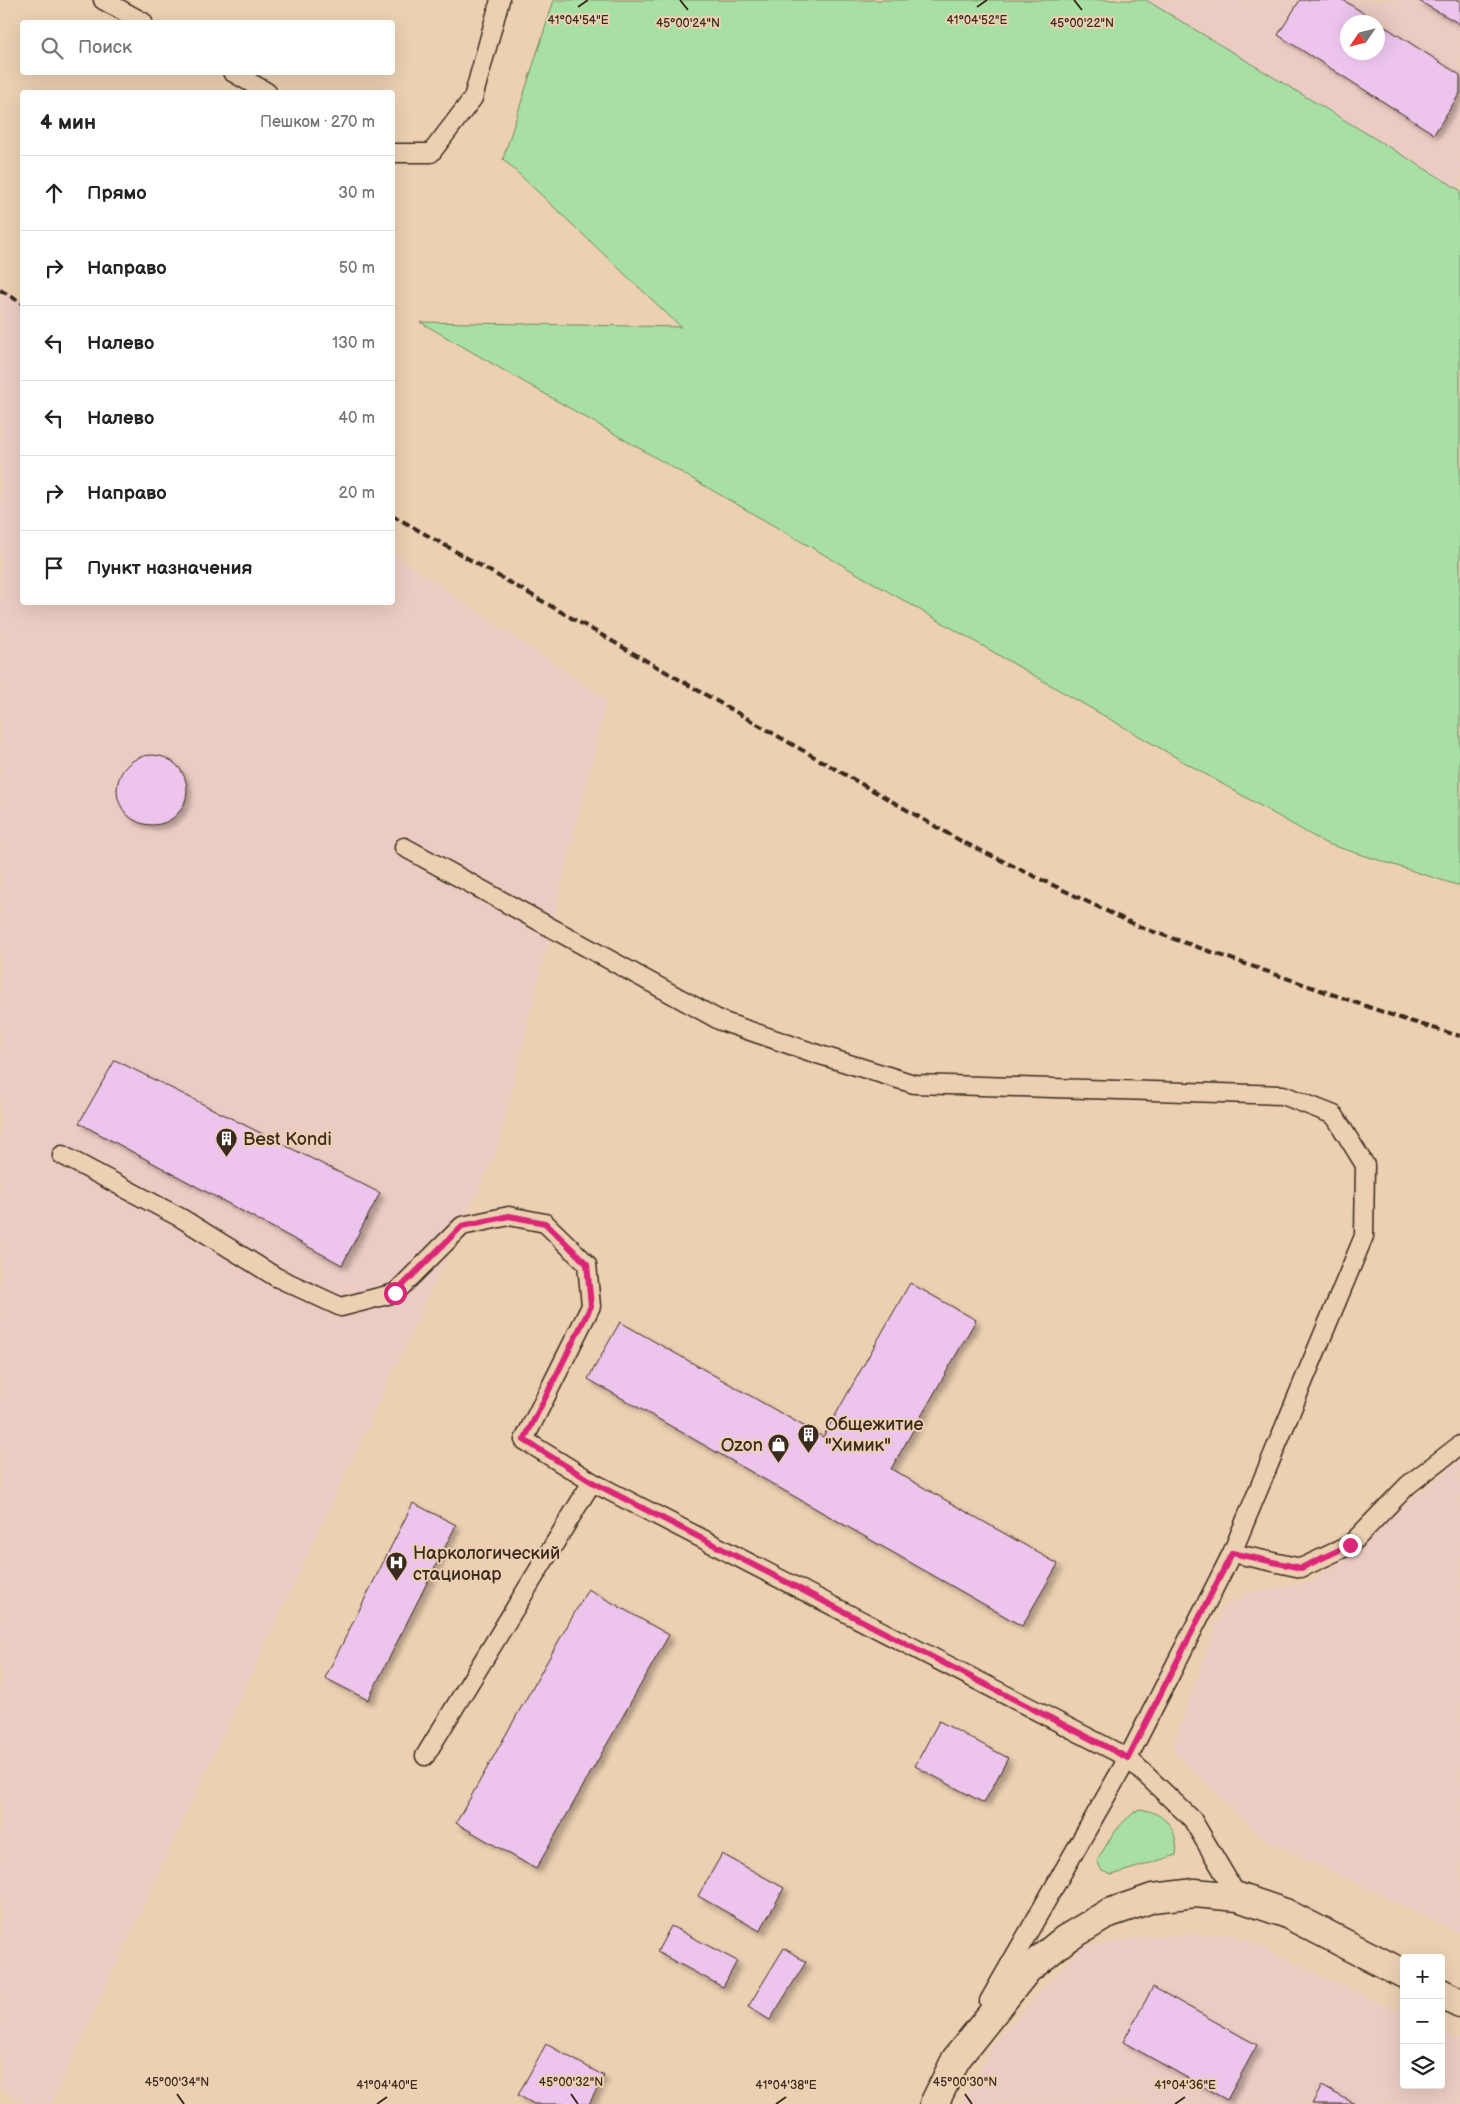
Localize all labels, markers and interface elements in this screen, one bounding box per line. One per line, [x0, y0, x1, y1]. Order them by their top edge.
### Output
text: 41°04'54"E [547, 13, 609, 28]
text: 41°04'52"E [947, 13, 1008, 28]
north arrow [1340, 15, 1385, 60]
text: 45°00'24"N [656, 16, 720, 31]
text: 45°00'22"N [1050, 16, 1114, 31]
search box [20, 20, 395, 75]
icon: search [38, 34, 66, 62]
text: Поиск [78, 36, 132, 59]
text: 4 мин [40, 110, 96, 135]
text: Пешком · 270 m [260, 113, 375, 132]
icon: ahead [40, 179, 68, 207]
text: Прямо [87, 182, 147, 205]
text: 30 m [338, 184, 375, 203]
icon: right [40, 254, 68, 282]
text: Направо [87, 257, 167, 280]
text: 50 m [339, 259, 375, 278]
icon: left [40, 329, 68, 357]
text: Налево [87, 332, 154, 355]
text: 130 m [332, 334, 375, 353]
icon: left [40, 404, 68, 432]
text: Налево [87, 407, 154, 430]
text: 40 m [338, 409, 375, 428]
icon: right [40, 479, 68, 507]
text: Направо [87, 482, 167, 505]
text: 20 m [339, 484, 375, 503]
icon: arrive [40, 554, 68, 582]
text: Пункт назначения [87, 557, 252, 580]
building icon: Best Kondi [215, 1127, 239, 1158]
place label: Best Kondi [243, 1129, 332, 1150]
route start [384, 1282, 407, 1305]
place label: Общежитие "Химик" [825, 1414, 924, 1456]
building icon: Общежитие "Химик" [797, 1422, 821, 1453]
shop icon: Ozon [767, 1433, 791, 1464]
place label: Ozon [721, 1435, 763, 1456]
route end [1339, 1534, 1362, 1557]
place label: Наркологический стационар [413, 1543, 560, 1585]
hospital icon: Наркологический стационар [385, 1551, 409, 1582]
map controls [1400, 1954, 1445, 2089]
button: + [1400, 1954, 1445, 1999]
button: − [1400, 1999, 1445, 2044]
button: layers [1400, 2044, 1445, 2089]
text: 45°00'34"N [145, 2075, 209, 2090]
text: 45°00'32"N [539, 2075, 603, 2090]
text: 45°00'30"N [933, 2075, 997, 2090]
text: 41°04'40"E [356, 2078, 418, 2093]
text: 41°04'38"E [755, 2078, 817, 2093]
text: 41°04'36"E [1154, 2078, 1216, 2093]

